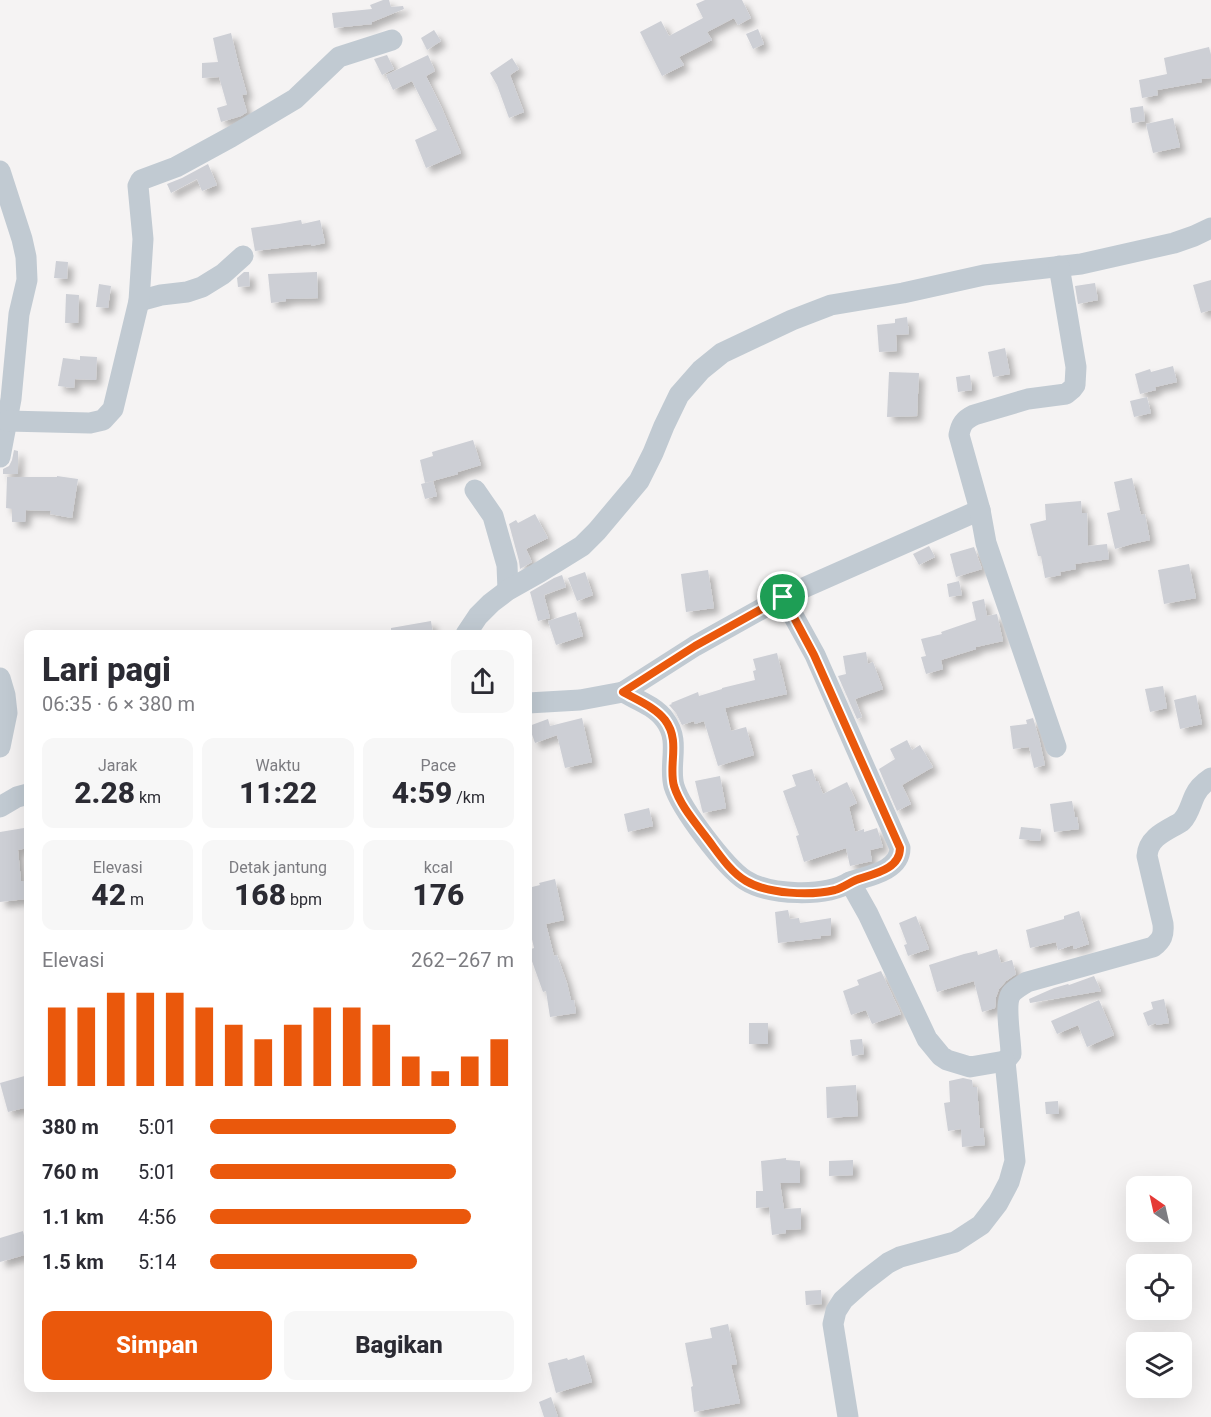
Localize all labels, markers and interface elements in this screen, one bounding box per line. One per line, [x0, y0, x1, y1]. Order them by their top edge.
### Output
pin [757, 571, 808, 622]
icon: arrive [766, 580, 799, 613]
text: Lari pagi [42, 650, 171, 689]
button: share [451, 650, 514, 713]
text: 06:35 · 6 × 380 m [42, 692, 195, 716]
text: Jarak [98, 756, 137, 775]
text: Waktu [256, 756, 300, 775]
text: Pace [421, 756, 456, 775]
text: 2.28 [74, 775, 135, 810]
text: 11:22 [239, 775, 317, 810]
text: 4:59 [392, 775, 452, 810]
text: km [135, 788, 161, 807]
text: /km [452, 788, 485, 807]
text: Elevasi [93, 858, 143, 877]
text: Detak jantung [229, 858, 327, 877]
text: kcal [424, 858, 453, 877]
text: 42 [91, 877, 126, 912]
text: 168 [234, 877, 286, 912]
text: 176 [412, 877, 464, 912]
text: m [126, 890, 144, 909]
text: bpm [286, 890, 322, 909]
text: Elevasi [42, 948, 104, 972]
text: 262–267 m [411, 948, 514, 972]
text: 380 m [42, 1115, 99, 1139]
text: 5:01 [138, 1115, 177, 1139]
text: 760 m [42, 1160, 99, 1184]
text: 5:01 [138, 1160, 177, 1184]
north arrow [1126, 1176, 1192, 1242]
map controls [1126, 1176, 1192, 1398]
text: 1.1 km [42, 1205, 104, 1229]
text: 4:56 [138, 1205, 177, 1229]
text: 1.5 km [42, 1250, 104, 1274]
text: 5:14 [138, 1250, 177, 1274]
button: locate [1126, 1254, 1192, 1320]
button: Simpan [42, 1311, 272, 1380]
button: Bagikan [284, 1311, 514, 1380]
button: layers [1126, 1332, 1192, 1398]

